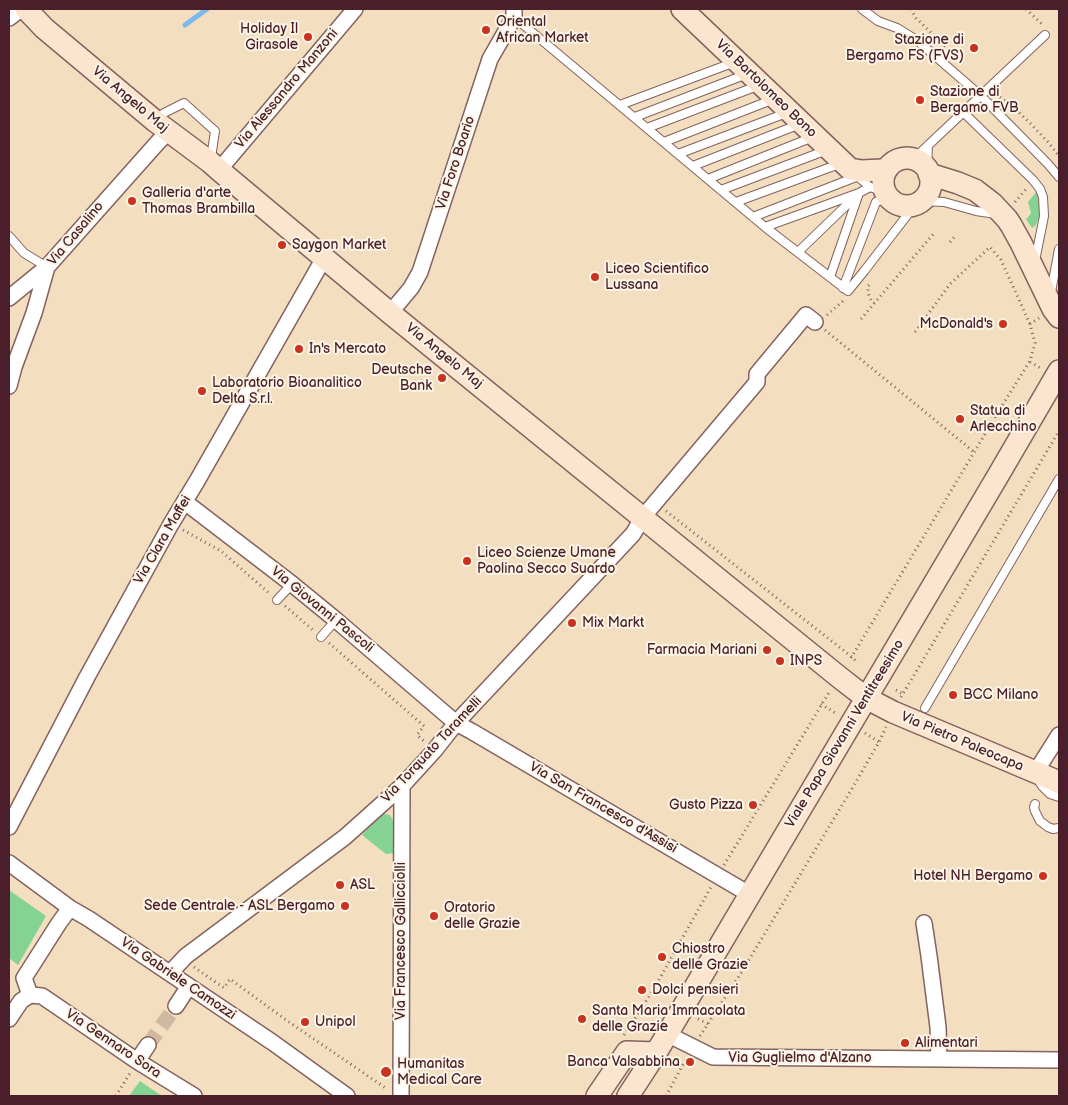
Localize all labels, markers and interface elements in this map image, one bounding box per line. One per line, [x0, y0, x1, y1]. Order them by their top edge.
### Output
place label: Oriental African Market [496, 14, 589, 46]
place label: Holiday Il Girasole [240, 21, 298, 54]
marker: Oriental African Market [480, 24, 492, 36]
street label: Via Alessandro Manzoni [232, 26, 342, 152]
marker: Holiday Il Girasole [302, 31, 314, 43]
place label: Stazione di Bergamo FS (FVS) [846, 32, 964, 64]
street label: Via Bartolomeo Bono [712, 36, 820, 142]
marker: Stazione di Bergamo FS (FVS) [968, 42, 980, 54]
street label: Via Angelo Maj [88, 63, 172, 137]
place label: Stazione di Bergamo FVB [930, 84, 1019, 116]
marker: Stazione di Bergamo FVB [914, 94, 926, 106]
street label: Via Foro Boario [433, 114, 479, 212]
place label: Galleria d'arte Thomas Brambilla [142, 185, 255, 218]
marker: Galleria d'arte Thomas Brambilla [126, 195, 138, 207]
street label: Via Casalino [44, 198, 108, 270]
place label: Saygon Market [292, 237, 386, 253]
marker: Saygon Market [276, 239, 288, 251]
place label: Liceo Scientifico Lussana [605, 261, 709, 294]
marker: Liceo Scientifico Lussana [589, 271, 601, 283]
place label: McDonald's [920, 316, 993, 332]
marker: McDonald's [997, 318, 1009, 330]
street label: Via Angelo Maj [402, 320, 486, 392]
place label: In's Mercato [309, 341, 386, 357]
marker: In's Mercato [293, 343, 305, 355]
place label: Deutsche Bank [371, 362, 432, 394]
marker: Deutsche Bank [436, 372, 448, 384]
place label: Laboratorio Bioanalitico Delta S.r.l. [212, 375, 362, 408]
marker: Laboratorio Bioanalitico Delta S.r.l. [196, 385, 208, 397]
place label: Statua di Arlecchino [970, 403, 1037, 436]
marker: Statua di Arlecchino [954, 413, 966, 425]
street label: Via Clara Maffei [131, 493, 195, 587]
place label: Liceo Scienze Umane Paolina Secco Suardo [477, 545, 616, 578]
marker: Liceo Scienze Umane Paolina Secco Suardo [461, 555, 473, 567]
street label: Via Giovanni Pascoli [267, 563, 377, 657]
place label: Mix Markt [582, 615, 644, 631]
marker: Mix Markt [566, 617, 578, 629]
street label: Viale Papa Giovanni Ventitreesimo [782, 637, 908, 831]
place label: Farmacia Mariani [647, 642, 757, 658]
marker: Farmacia Mariani [761, 644, 773, 656]
place label: INPS [790, 653, 822, 669]
marker: INPS [774, 655, 786, 667]
place label: BCC Milano [963, 687, 1038, 703]
marker: BCC Milano [947, 689, 959, 701]
street label: Via Torquato Taramelli [378, 693, 486, 807]
street label: Via Pietro Paleocapa [898, 709, 1026, 775]
street label: Via San Francesco d'Assisi [526, 759, 680, 857]
place label: Gusto Pizza [669, 797, 743, 813]
marker: Gusto Pizza [747, 799, 759, 811]
street label: Via Francesco Gallicciolli [393, 862, 409, 1020]
place label: Hotel NH Bergamo [913, 868, 1033, 884]
marker: Hotel NH Bergamo [1037, 870, 1049, 882]
place label: ASL [350, 877, 375, 893]
marker: ASL [334, 879, 346, 891]
place label: Sede Centrale - ASL Bergamo [144, 898, 335, 914]
marker: Sede Centrale - ASL Bergamo [339, 900, 351, 912]
place label: Oratorio delle Grazie [444, 900, 520, 932]
marker: Oratorio delle Grazie [428, 910, 440, 922]
street label: Via Gabriele Camozzi [117, 934, 239, 1024]
place label: Chiostro delle Grazie [672, 941, 748, 974]
marker: Chiostro delle Grazie [656, 951, 668, 963]
place label: Dolci pensieri [652, 982, 739, 998]
marker: Dolci pensieri [636, 984, 648, 996]
place label: Santa Maria Immacolata delle Grazie [592, 1003, 745, 1036]
street label: Via Gennaro Sora [62, 1006, 164, 1082]
marker: Santa Maria Immacolata delle Grazie [576, 1013, 588, 1025]
place label: Unipol [315, 1014, 356, 1030]
marker: Unipol [299, 1016, 311, 1028]
place label: Alimentari [915, 1035, 978, 1051]
marker: Alimentari [899, 1037, 911, 1049]
street label: Via Guglielmo d'Alzano [728, 1050, 872, 1066]
place label: Banca Valsabbina [567, 1054, 680, 1070]
place label: Humanitas Medical Care [397, 1056, 482, 1088]
marker: Banca Valsabbina [684, 1056, 696, 1068]
marker: Humanitas Medical Care [379, 1065, 393, 1079]

